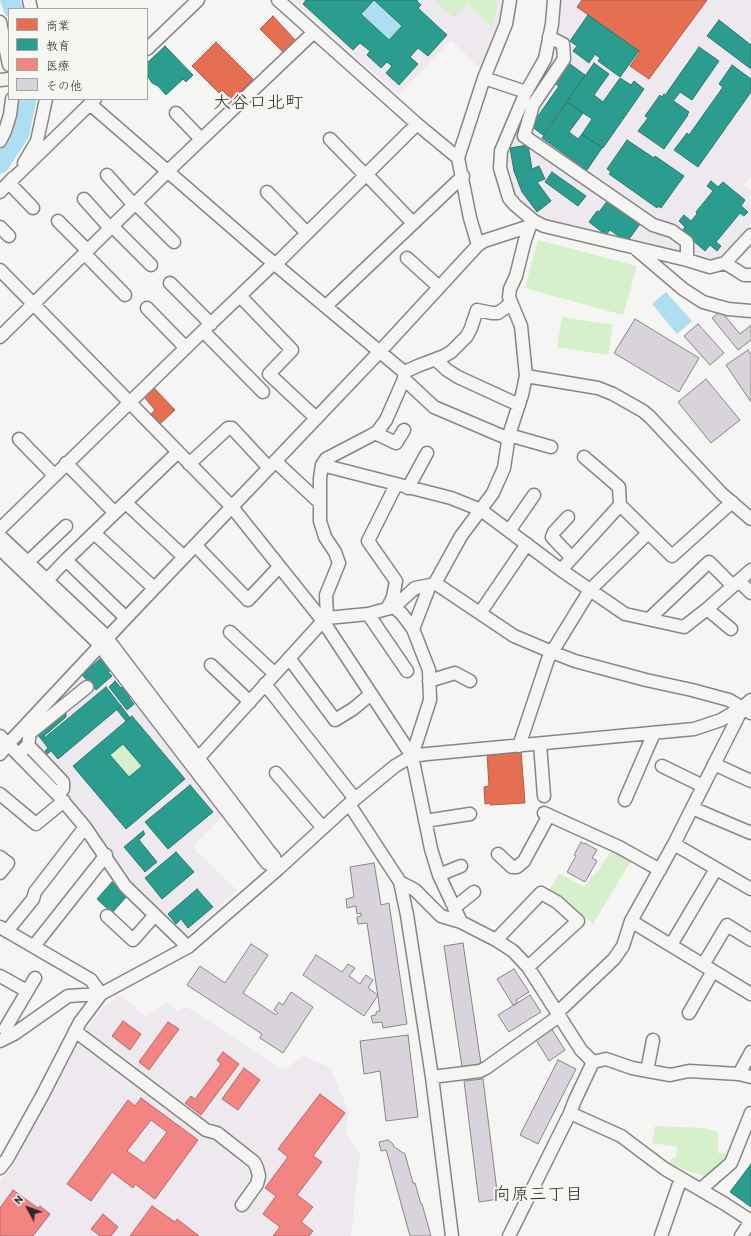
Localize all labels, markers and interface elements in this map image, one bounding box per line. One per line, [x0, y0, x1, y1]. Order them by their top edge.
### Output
legend [8, 8, 148, 100]
text: 商業 [46, 19, 70, 33]
text: 教育 [46, 39, 70, 53]
text: 医療 [46, 59, 70, 73]
text: その他 [46, 79, 82, 93]
district label: 大谷口北町 [213, 92, 303, 114]
district label: 向原三丁目 [493, 1184, 583, 1206]
north arrow [8, 1188, 48, 1228]
text: N [11, 1193, 26, 1207]

